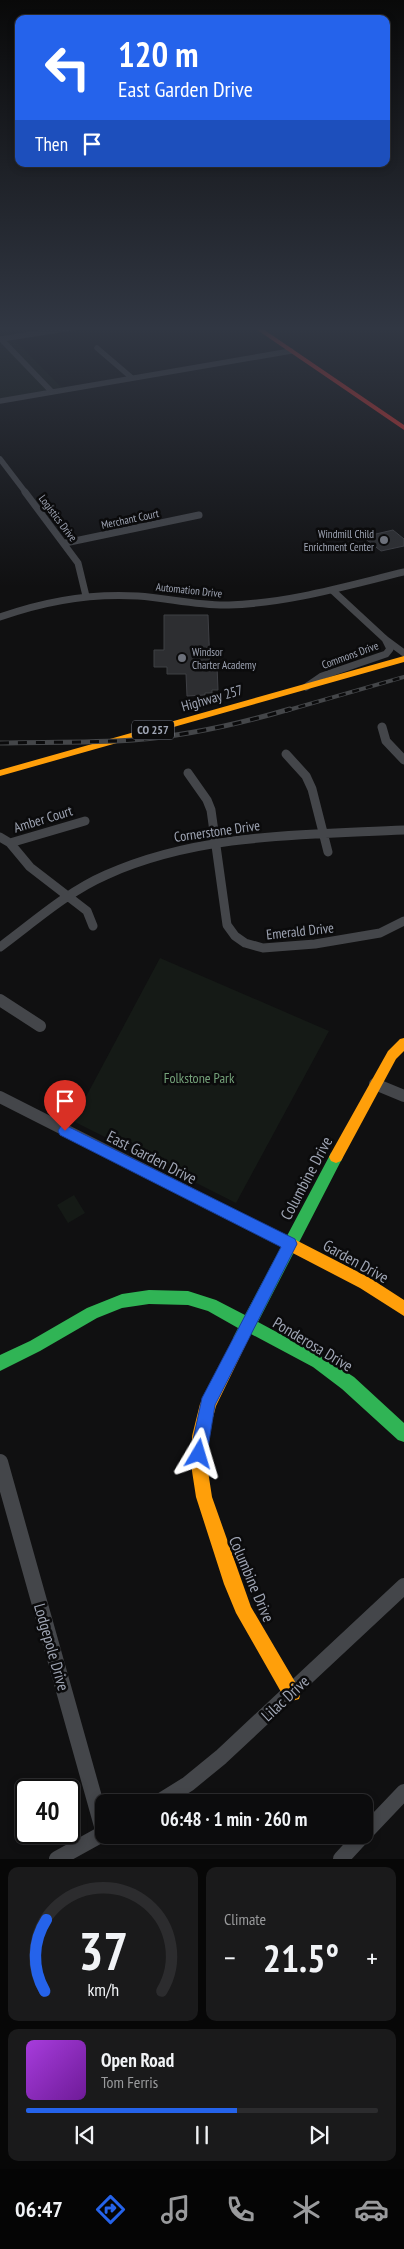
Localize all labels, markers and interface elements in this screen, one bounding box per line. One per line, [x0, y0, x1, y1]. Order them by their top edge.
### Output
text: 120 m [118, 31, 199, 77]
icon: left [35, 35, 100, 100]
text: East Garden Drive [118, 75, 253, 103]
icon: arrive [78, 130, 106, 158]
text: Then [35, 132, 68, 156]
street label: Logistics Drive [36, 492, 80, 545]
street label: Merchant Court [100, 506, 160, 532]
place label: Windmill Child Enrichment Center [304, 527, 374, 554]
marker: Windmill Child Enrichment Center [378, 534, 390, 546]
street label: Automation Drive [155, 580, 223, 600]
street label: Commons Drive [320, 638, 381, 672]
place label: Windsor Charter Academy [192, 645, 257, 672]
marker: Windsor Charter Academy [176, 652, 188, 664]
street label: Highway 257 [179, 681, 245, 715]
road number: CO 257 [132, 720, 174, 740]
street label: Amber Court [11, 801, 75, 836]
street label: Cornerstone Drive [173, 816, 261, 846]
street label: Emerald Drive [265, 918, 335, 944]
park label: Folkstone Park [164, 1069, 235, 1087]
pin [44, 1080, 86, 1131]
icon: arrive [51, 1087, 79, 1115]
street label: East Garden Drive [104, 1126, 200, 1188]
street label: Columbine Drive [276, 1133, 336, 1223]
street label: Garden Drive [320, 1235, 392, 1287]
street label: Ponderosa Drive [269, 1312, 357, 1376]
position arrow [172, 1427, 224, 1479]
street label: Columbine Drive [225, 1533, 279, 1625]
street label: Lodgepole Drive [30, 1601, 74, 1693]
street label: Lilac Drive [257, 1671, 313, 1725]
speed limit sign: 40 [15, 1779, 80, 1844]
text: 06:48 · 1 min · 260 m [161, 1807, 307, 1831]
text: Climate [224, 1909, 266, 1929]
text: 37 [78, 1917, 128, 1984]
text: 21.5° [263, 1933, 339, 1982]
text: − [224, 1939, 236, 1976]
text: + [366, 1939, 378, 1976]
text: km/h [87, 1978, 119, 2001]
text: Open Road [101, 2048, 174, 2072]
text: Tom Ferris [101, 2072, 158, 2092]
icon: previous [71, 2121, 99, 2149]
icon: pause [188, 2121, 216, 2149]
icon: next [305, 2121, 333, 2149]
icon: directions [93, 2192, 128, 2227]
icon: music [158, 2192, 193, 2227]
icon: phone [223, 2192, 258, 2227]
icon: climate [289, 2192, 324, 2227]
icon: car [354, 2192, 389, 2227]
text: 06:47 [15, 2195, 63, 2223]

